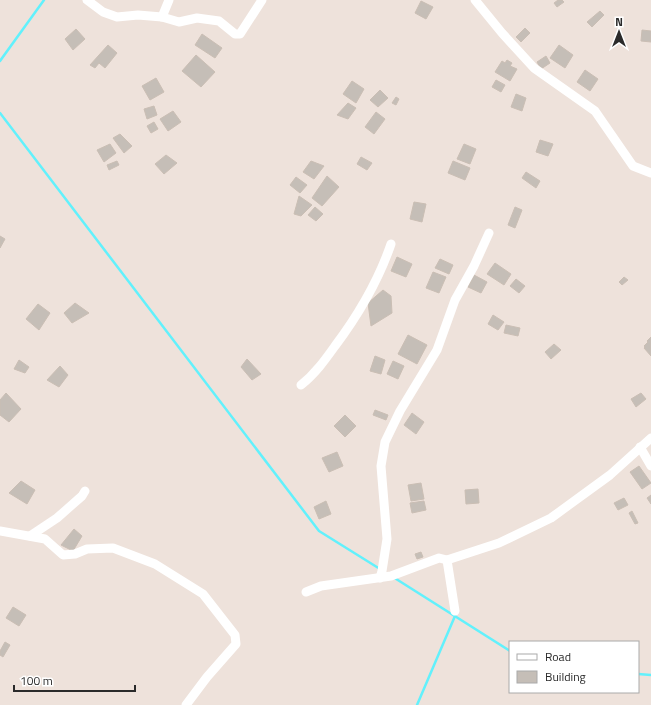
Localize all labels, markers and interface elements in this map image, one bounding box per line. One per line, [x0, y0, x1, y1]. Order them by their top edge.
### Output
north arrow [599, 12, 639, 52]
text: N [615, 14, 623, 30]
legend [509, 641, 639, 693]
text: Road [545, 647, 571, 666]
scale bar [14, 667, 135, 693]
text: Building [545, 667, 586, 686]
text: 100 m [20, 671, 53, 690]

